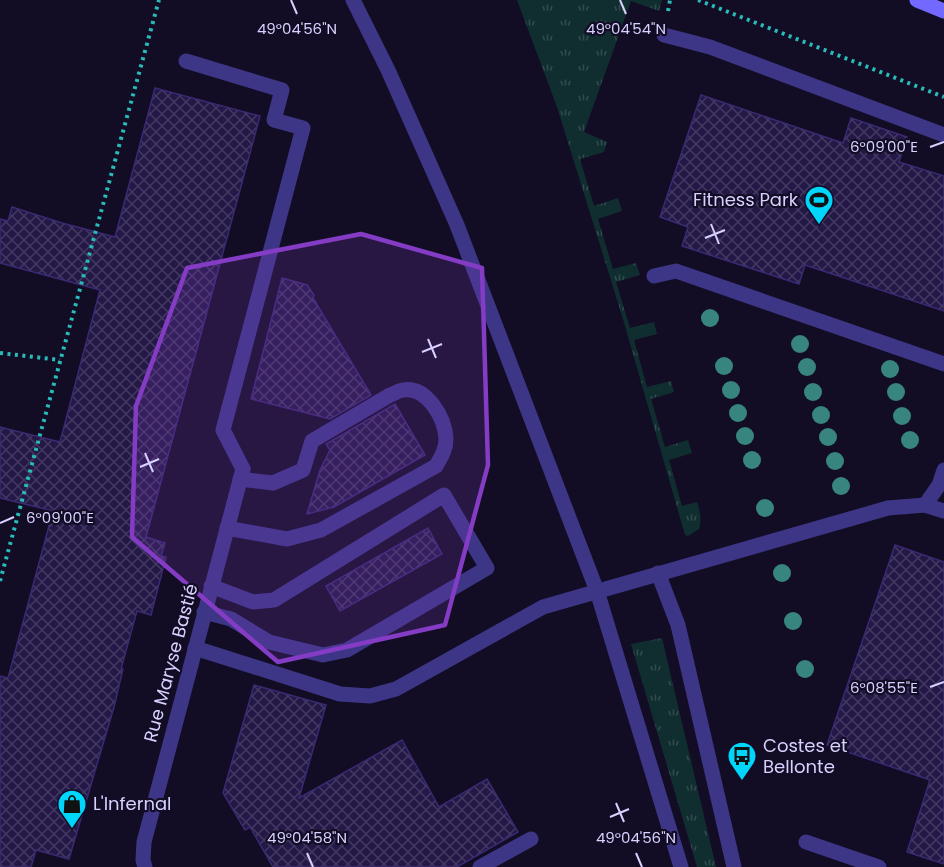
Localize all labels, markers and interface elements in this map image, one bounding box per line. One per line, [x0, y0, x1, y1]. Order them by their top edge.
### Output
text: 49°04'56"N [257, 18, 337, 39]
text: 49°04'54"N [586, 18, 666, 39]
text: 6°09'00"E [850, 136, 918, 157]
sports icon: Fitness Park [803, 184, 835, 226]
place label: Fitness Park [693, 187, 799, 212]
text: 6°09'00"E [26, 507, 94, 528]
street label: Rue Maryse Bastié [137, 581, 204, 745]
text: 6°08'55"E [850, 677, 918, 698]
place label: Costes et Bellonte [763, 733, 847, 779]
bus stop icon: Costes et Bellonte [726, 740, 758, 782]
shop icon: L'Infernal [56, 788, 88, 830]
place label: L'Infernal [93, 791, 172, 816]
text: 49°04'58"N [267, 827, 347, 848]
text: 49°04'56"N [596, 827, 676, 848]

